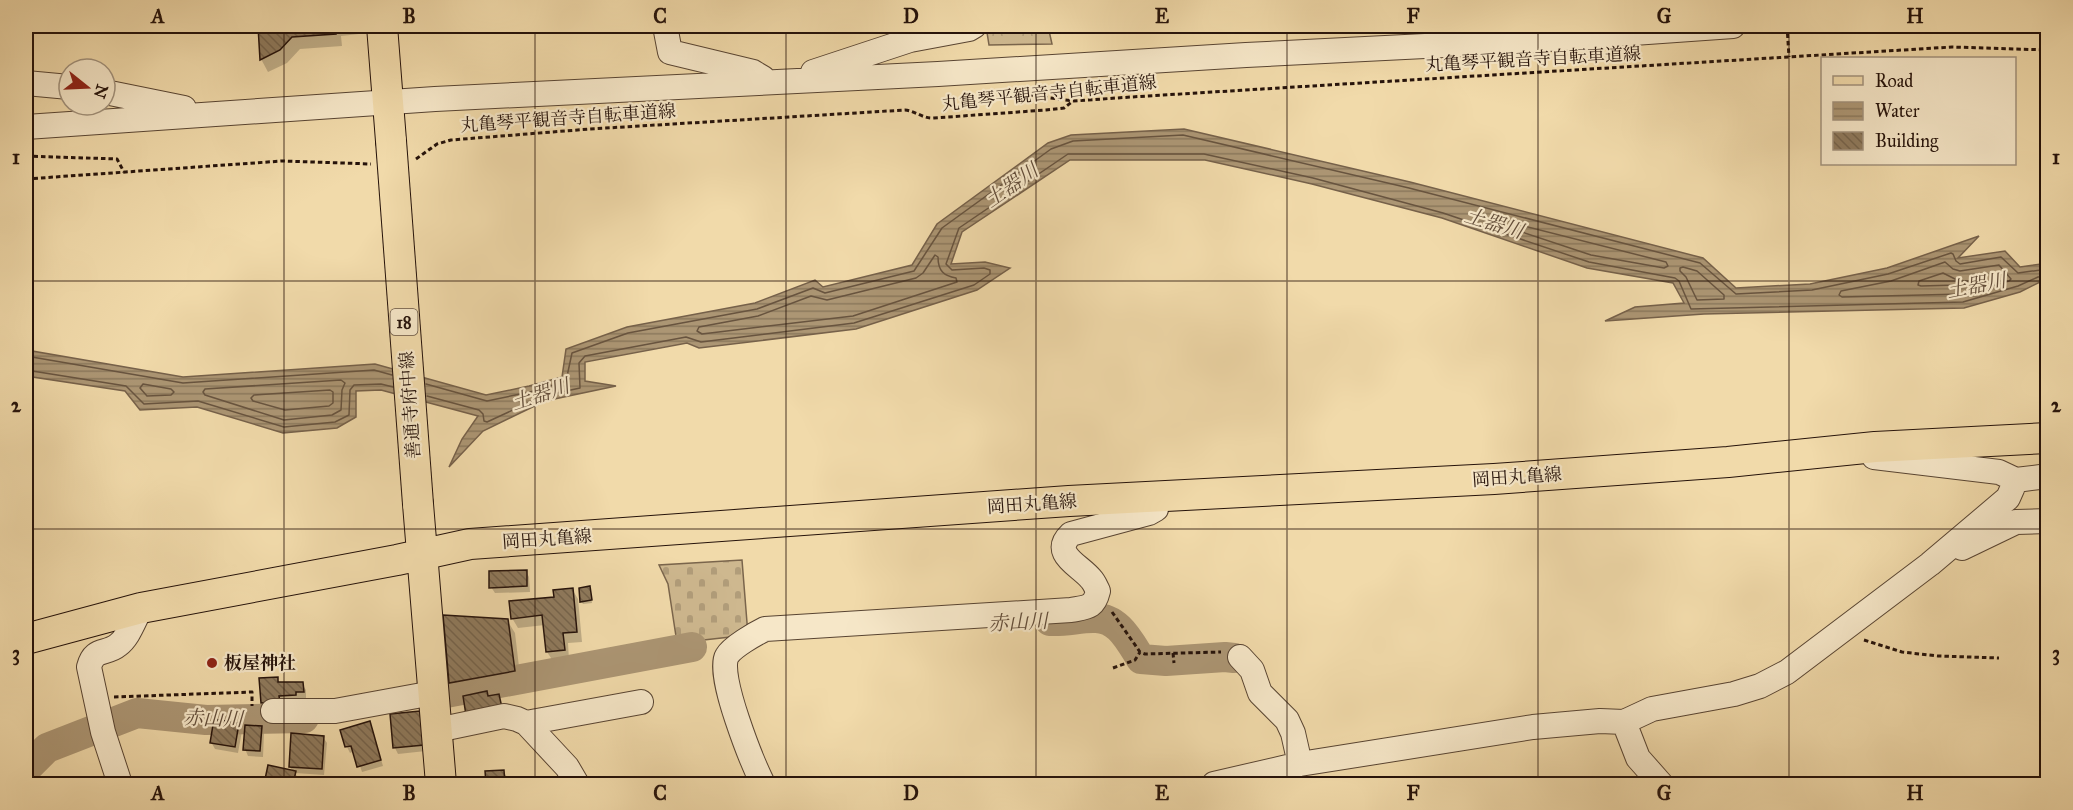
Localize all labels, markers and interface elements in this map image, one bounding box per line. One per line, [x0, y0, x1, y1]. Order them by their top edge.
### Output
text: A [149, 4, 165, 28]
text: B [402, 4, 416, 28]
text: C [653, 4, 667, 28]
text: D [903, 4, 919, 28]
text: E [1155, 4, 1170, 28]
text: F [1406, 4, 1420, 28]
text: G [1657, 4, 1672, 28]
text: H [1906, 4, 1924, 28]
street label: 丸亀琴平観音寺自転車道線 [1425, 42, 1641, 76]
north arrow [57, 57, 117, 117]
legend [1821, 57, 2016, 165]
text: Road [1875, 70, 1913, 92]
street label: 丸亀琴平観音寺自転車道線 [940, 71, 1158, 115]
text: N [90, 82, 112, 101]
street label: 丸亀琴平観音寺自転車道線 [459, 99, 677, 137]
text: Water [1875, 100, 1920, 122]
text: Building [1875, 130, 1939, 153]
text: 1 [12, 145, 20, 169]
text: 1 [2052, 145, 2060, 169]
water label: 土器川 [980, 157, 1044, 212]
water label: 土器川 [1462, 203, 1528, 244]
water label: 土器川 [1944, 267, 2010, 303]
road number: 18 [390, 309, 418, 335]
street label: 善通寺府中線 [395, 350, 425, 460]
water label: 土器川 [508, 373, 574, 415]
text: 2 [11, 393, 22, 417]
text: 2 [2051, 393, 2062, 417]
street label: 岡田丸亀線 [1471, 463, 1563, 491]
street label: 岡田丸亀線 [986, 490, 1078, 518]
street label: 岡田丸亀線 [501, 525, 593, 553]
water label: 赤山川 [987, 608, 1051, 636]
text: 3 [12, 641, 20, 666]
text: 3 [2052, 641, 2060, 666]
place label: 板屋神社 [224, 652, 296, 674]
marker: 板屋神社 [205, 656, 219, 670]
water label: 赤山川 [183, 705, 245, 731]
text: A [149, 781, 165, 805]
text: B [402, 781, 416, 805]
text: C [653, 781, 667, 805]
text: D [903, 781, 919, 805]
text: E [1155, 781, 1170, 805]
text: F [1406, 781, 1420, 805]
text: G [1657, 781, 1672, 805]
text: H [1906, 781, 1924, 805]

